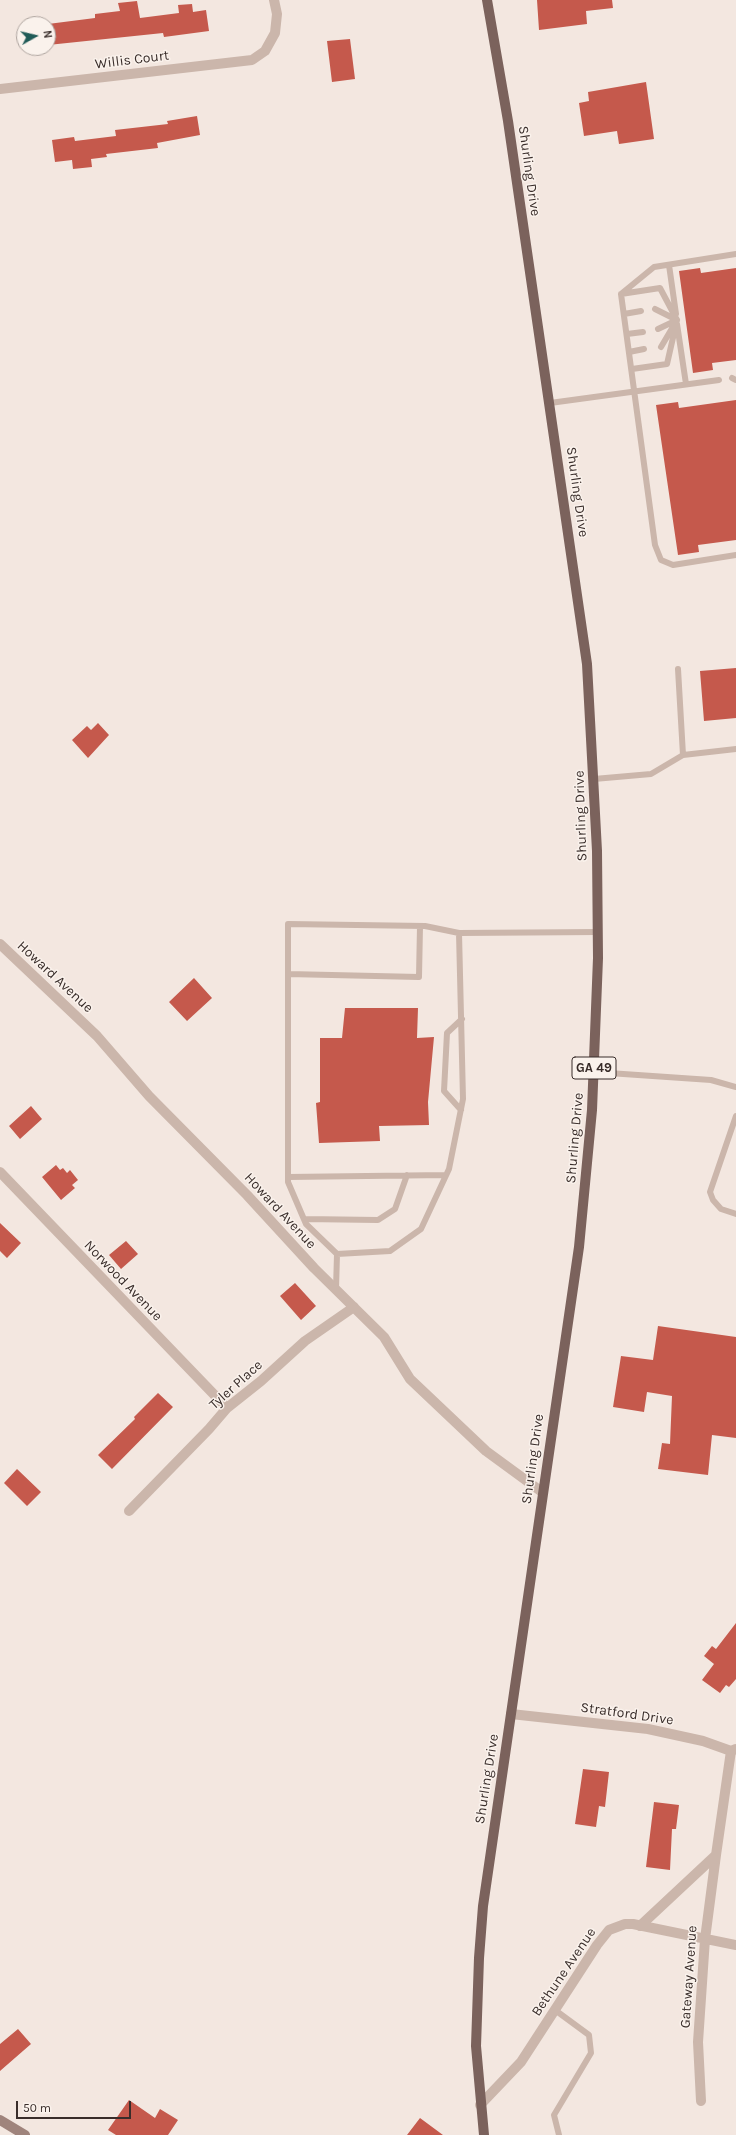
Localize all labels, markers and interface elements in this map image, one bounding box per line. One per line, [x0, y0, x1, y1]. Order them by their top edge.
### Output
north arrow [16, 16, 56, 56]
text: N [40, 30, 54, 39]
street label: Willis Court [94, 47, 170, 73]
street label: Shurling Drive [514, 125, 544, 217]
street label: Shurling Drive [562, 446, 592, 538]
street label: Shurling Drive [571, 770, 591, 862]
street label: Howard Avenue [14, 938, 96, 1016]
road number: GA 49 [572, 1057, 616, 1079]
street label: Shurling Drive [563, 1092, 587, 1184]
street label: Howard Avenue [241, 1170, 319, 1252]
street label: Norwood Avenue [80, 1237, 166, 1325]
street label: Tyler Place [206, 1357, 266, 1413]
street label: Shurling Drive [518, 1413, 548, 1505]
street label: Stratford Drive [579, 1699, 675, 1729]
street label: Shurling Drive [472, 1733, 502, 1825]
street label: Bethune Avenue [528, 1925, 600, 2019]
street label: Gateway Avenue [677, 1925, 701, 2029]
scale bar [18, 2093, 133, 2119]
text: 50 m [23, 2101, 51, 2115]

